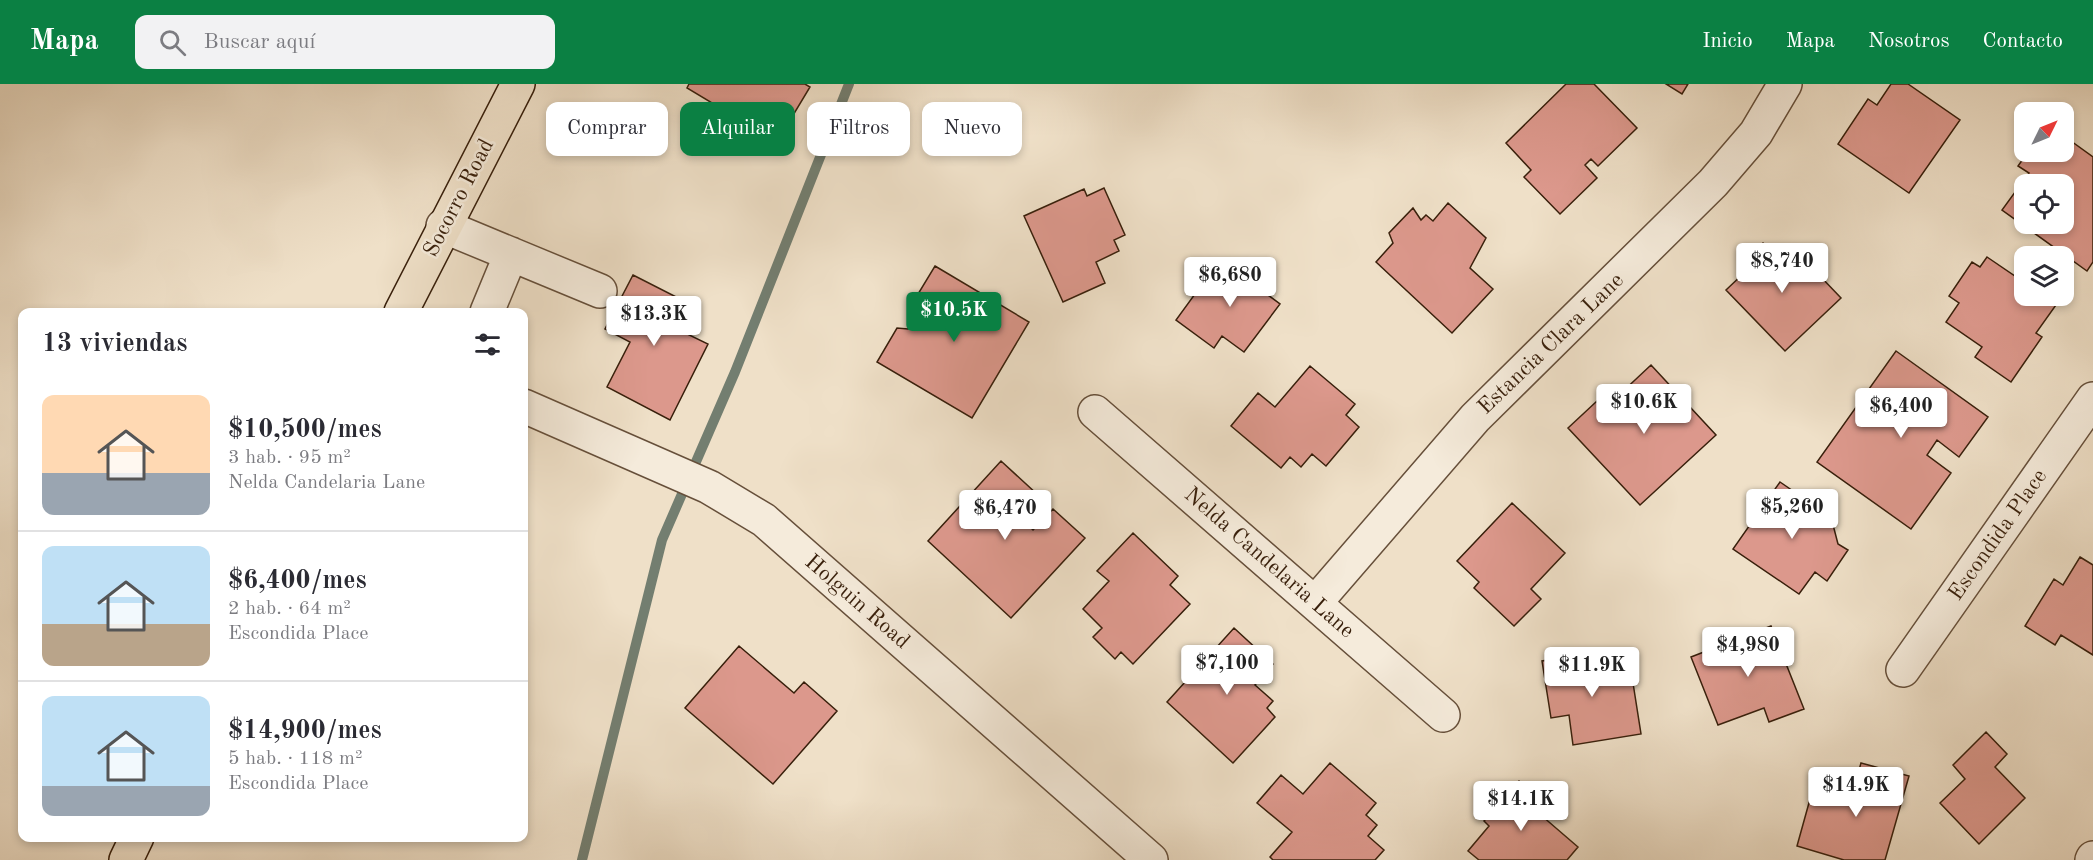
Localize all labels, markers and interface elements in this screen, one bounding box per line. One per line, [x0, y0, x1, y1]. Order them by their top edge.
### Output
search box [135, 15, 555, 69]
icon: search [156, 26, 189, 59]
text: Mapa [30, 28, 99, 56]
text: Buscar aquí [204, 31, 315, 53]
text: Inicio [1702, 31, 1753, 52]
text: Mapa [1786, 31, 1835, 52]
text: Nosotros [1868, 31, 1950, 52]
text: Contacto [1983, 31, 2063, 52]
chip: Comprar [546, 102, 668, 156]
chip: Alquilar [680, 102, 795, 156]
chip: Filtros [807, 102, 910, 156]
chip: Nuevo [922, 102, 1022, 156]
north arrow [2014, 102, 2074, 162]
map controls [2014, 102, 2074, 306]
street label: Socorro Road [420, 135, 498, 261]
button: locate [2014, 174, 2074, 234]
pin: $8,740 [1733, 243, 1831, 294]
button: layers [2014, 246, 2074, 306]
text: $8,740 [1750, 252, 1814, 272]
pin: $6,680 [1181, 257, 1279, 308]
text: $6,680 [1198, 266, 1262, 286]
street label: Estancia Clara Lane [1474, 269, 1628, 419]
pin: $10.5K [905, 292, 1003, 343]
pin: $13.3K [605, 296, 703, 347]
text: $10.5K [920, 301, 988, 321]
text: $13.3K [620, 305, 688, 325]
icon: filters [471, 328, 504, 361]
text: 13 viviendas [42, 331, 188, 357]
pin: $10.6K [1595, 384, 1693, 435]
pin: $6,400 [1852, 388, 1950, 439]
text: $10.6K [1610, 393, 1678, 413]
text: $6,400 [1869, 397, 1933, 417]
text: $10,500/mes [228, 417, 382, 443]
icon: home [90, 419, 162, 491]
text: 3 hab. · 95 m² [228, 448, 351, 468]
street label: Escondida Place [1945, 465, 2051, 605]
text: Nelda Candelaria Lane [228, 473, 425, 493]
street label: Nelda Candelaria Lane [1180, 484, 1358, 642]
pin: $5,260 [1743, 489, 1841, 540]
pin: $6,470 [956, 490, 1054, 541]
text: $5,260 [1760, 498, 1824, 518]
text: $6,470 [973, 499, 1037, 519]
street label: Holguin Road [800, 551, 914, 653]
text: $6,400/mes [228, 568, 367, 594]
icon: home [90, 570, 162, 642]
text: 2 hab. · 64 m² [228, 599, 351, 619]
text: Escondida Place [228, 624, 368, 644]
pin: $4,980 [1699, 627, 1797, 678]
text: $4,980 [1716, 636, 1780, 656]
pin: $7,100 [1178, 645, 1276, 696]
pin: $11.9K [1543, 647, 1641, 698]
text: $7,100 [1195, 654, 1259, 674]
text: $11.9K [1558, 656, 1626, 676]
text: $14,900/mes [228, 718, 382, 744]
icon: home [90, 720, 162, 792]
text: 5 hab. · 118 m² [228, 749, 362, 769]
pin: $14.9K [1807, 767, 1905, 818]
text: Escondida Place [228, 774, 368, 794]
text: $14.9K [1822, 776, 1890, 796]
pin: $14.1K [1472, 781, 1570, 832]
text: $14.1K [1487, 790, 1555, 810]

